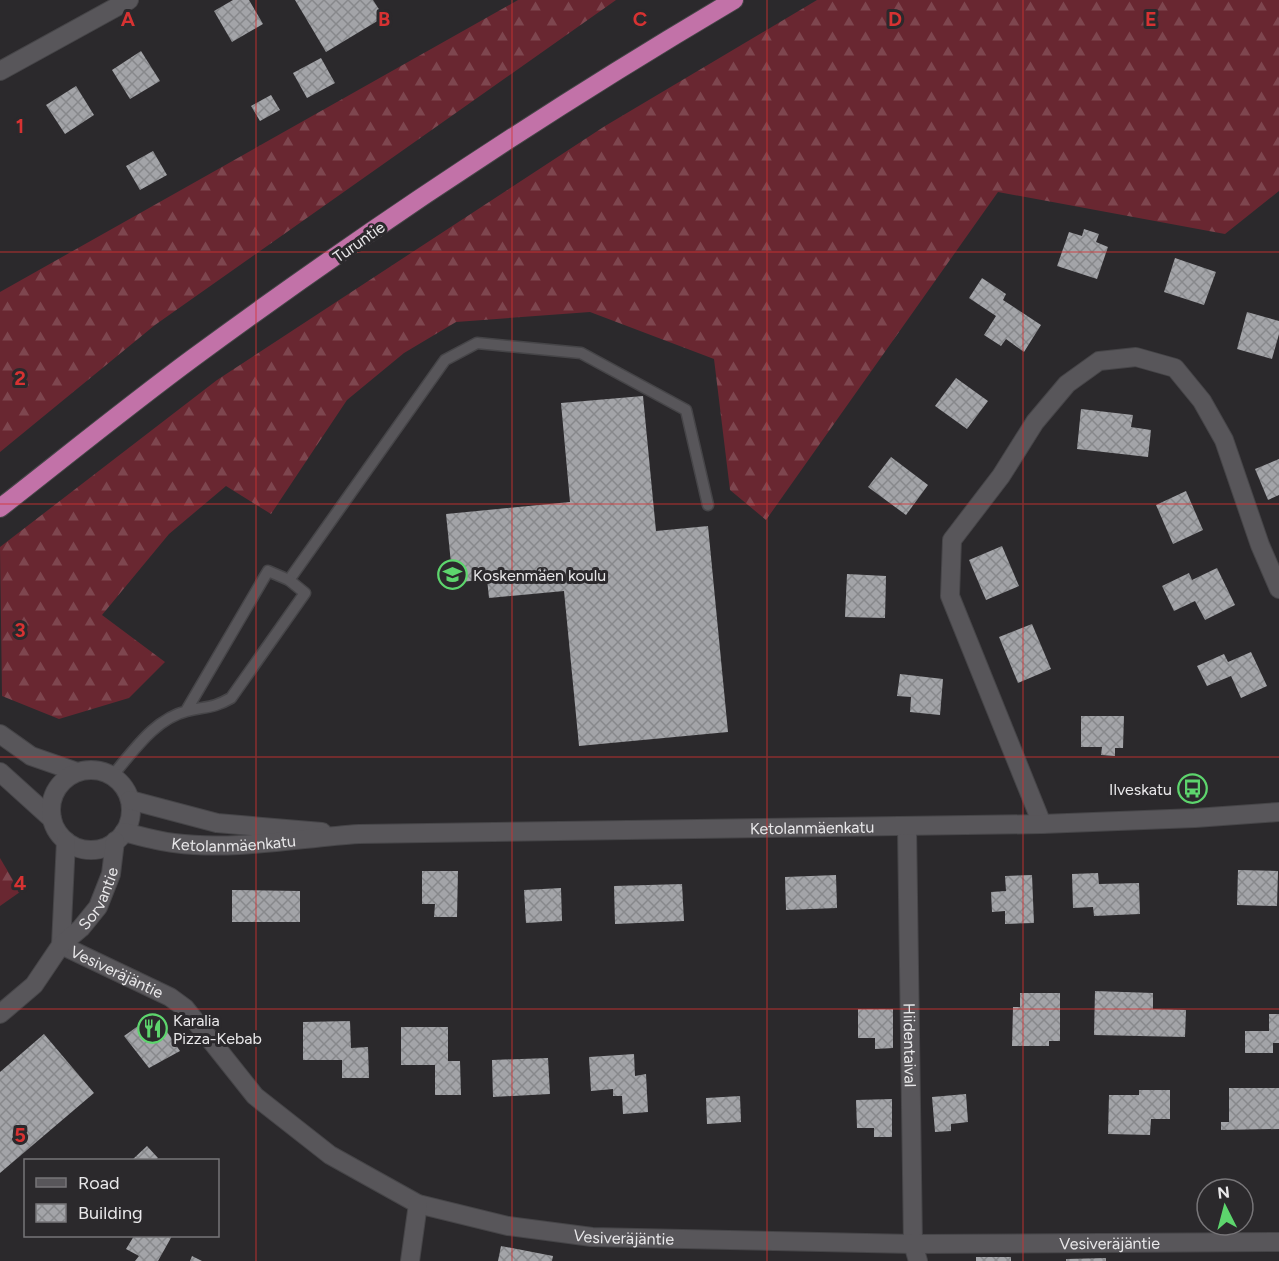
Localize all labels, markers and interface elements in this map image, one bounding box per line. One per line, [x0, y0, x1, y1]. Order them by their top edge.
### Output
text: A [121, 7, 136, 31]
text: B [378, 7, 390, 31]
text: C [633, 7, 647, 31]
text: D [888, 7, 902, 31]
text: E [1145, 7, 1157, 31]
text: 1 [16, 114, 24, 138]
street label: Turuntie [329, 217, 389, 267]
text: 2 [14, 366, 26, 390]
school or university icon: Koskenmäen koulu [436, 559, 468, 591]
place label: Koskenmäen koulu [473, 566, 606, 585]
text: 3 [14, 618, 26, 642]
bus stop icon: Ilveskatu [1177, 773, 1209, 805]
place label: Ilveskatu [1109, 780, 1172, 799]
street label: Ketolanmäenkatu [750, 817, 875, 838]
street label: Ketolanmäenkatu [170, 831, 297, 855]
street label: Sorvantie [74, 866, 121, 933]
text: 4 [14, 871, 27, 895]
street label: Vesiveräjäntie [67, 941, 167, 1002]
street label: Hiidentaival [900, 1003, 920, 1087]
place label: Karalia Pizza-Kebab [173, 1011, 262, 1048]
restaurant icon: Karalia Pizza-Kebab [136, 1013, 168, 1045]
text: 5 [14, 1123, 26, 1147]
legend [24, 1159, 219, 1237]
text: Road [78, 1172, 119, 1194]
north arrow [1195, 1177, 1255, 1237]
text: N [1216, 1182, 1231, 1203]
text: Building [78, 1202, 143, 1224]
street label: Vesiveräjäntie [572, 1225, 675, 1248]
street label: Vesiveräjäntie [1059, 1233, 1160, 1253]

